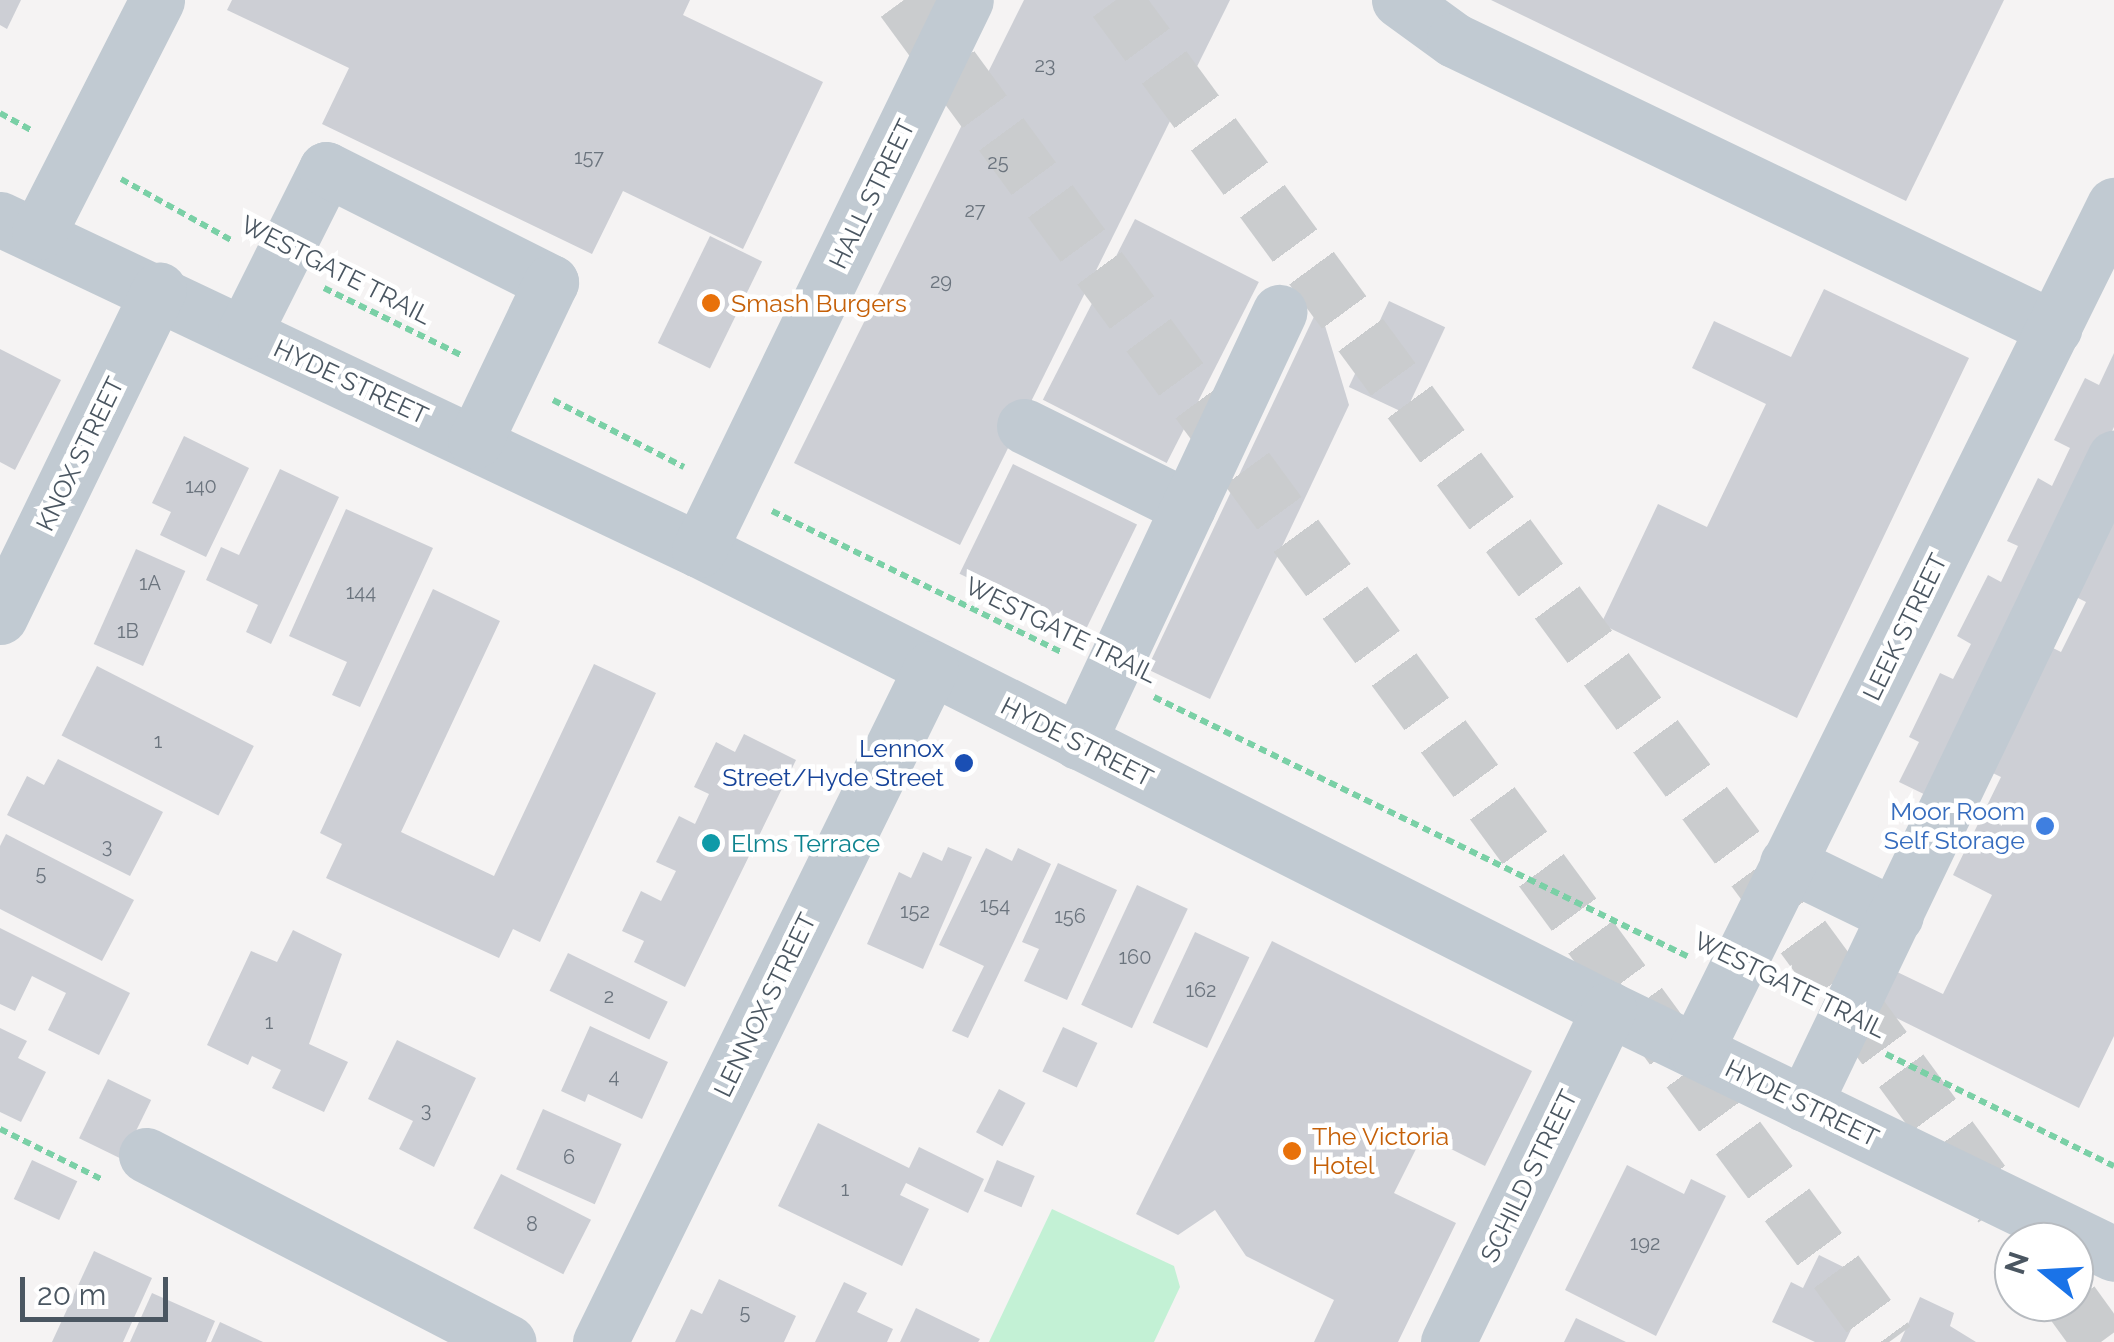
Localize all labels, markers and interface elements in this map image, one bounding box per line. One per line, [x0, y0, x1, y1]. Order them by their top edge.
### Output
house number: 23 [1034, 53, 1056, 77]
street label: HALL STREET [823, 114, 921, 274]
house number: 157 [574, 145, 604, 169]
house number: 25 [987, 150, 1009, 174]
house number: 27 [964, 198, 986, 222]
street label: WESTGATE TRAIL [236, 209, 436, 331]
house number: 29 [930, 269, 952, 293]
place label: Smash Burgers [731, 288, 907, 318]
marker: Smash Burgers [700, 292, 722, 314]
street label: HYDE STREET [269, 333, 433, 431]
street label: KNOX STREET [30, 372, 130, 536]
house number: 140 [185, 474, 217, 498]
street label: LEEK STREET [1856, 549, 1954, 705]
street label: WESTGATE TRAIL [960, 570, 1162, 690]
house number: 1A [139, 571, 161, 595]
house number: 144 [346, 580, 376, 604]
house number: 1B [117, 619, 139, 643]
street label: HYDE STREET [996, 691, 1158, 793]
house number: 1 [154, 729, 162, 753]
place label: Lennox Street/Hyde Street [722, 734, 944, 793]
marker: Lennox Street/Hyde Street [953, 752, 975, 774]
place label: Moor Room Self Storage [1883, 797, 2025, 856]
marker: Moor Room Self Storage [2034, 815, 2056, 837]
place label: Elms Terrace [731, 828, 881, 858]
marker: Elms Terrace [700, 832, 722, 854]
house number: 3 [102, 834, 112, 858]
house number: 5 [36, 861, 46, 885]
house number: 154 [980, 893, 1010, 917]
house number: 152 [900, 899, 930, 923]
house number: 156 [1054, 904, 1086, 928]
street label: LENNOX STREET [707, 908, 823, 1102]
street label: WESTGATE TRAIL [1689, 925, 1891, 1045]
house number: 160 [1119, 945, 1151, 969]
house number: 162 [1185, 978, 1217, 1002]
house number: 2 [604, 984, 614, 1008]
house number: 1 [265, 1010, 273, 1034]
street label: HYDE STREET [1721, 1053, 1883, 1153]
house number: 4 [609, 1064, 619, 1088]
street label: SCHILD STREET [1474, 1085, 1584, 1267]
house number: 3 [421, 1098, 431, 1122]
place label: The Victoria Hotel [1312, 1122, 1450, 1181]
marker: The Victoria Hotel [1281, 1140, 1303, 1162]
house number: 6 [563, 1145, 575, 1169]
house number: 1 [841, 1177, 849, 1201]
house number: 8 [526, 1212, 538, 1236]
north arrow [1994, 1222, 2094, 1322]
house number: 192 [1630, 1231, 1660, 1255]
text: N [1998, 1248, 2036, 1278]
scale bar [25, 1257, 172, 1319]
text: 20 m [37, 1277, 106, 1312]
house number: 5 [740, 1300, 750, 1324]

